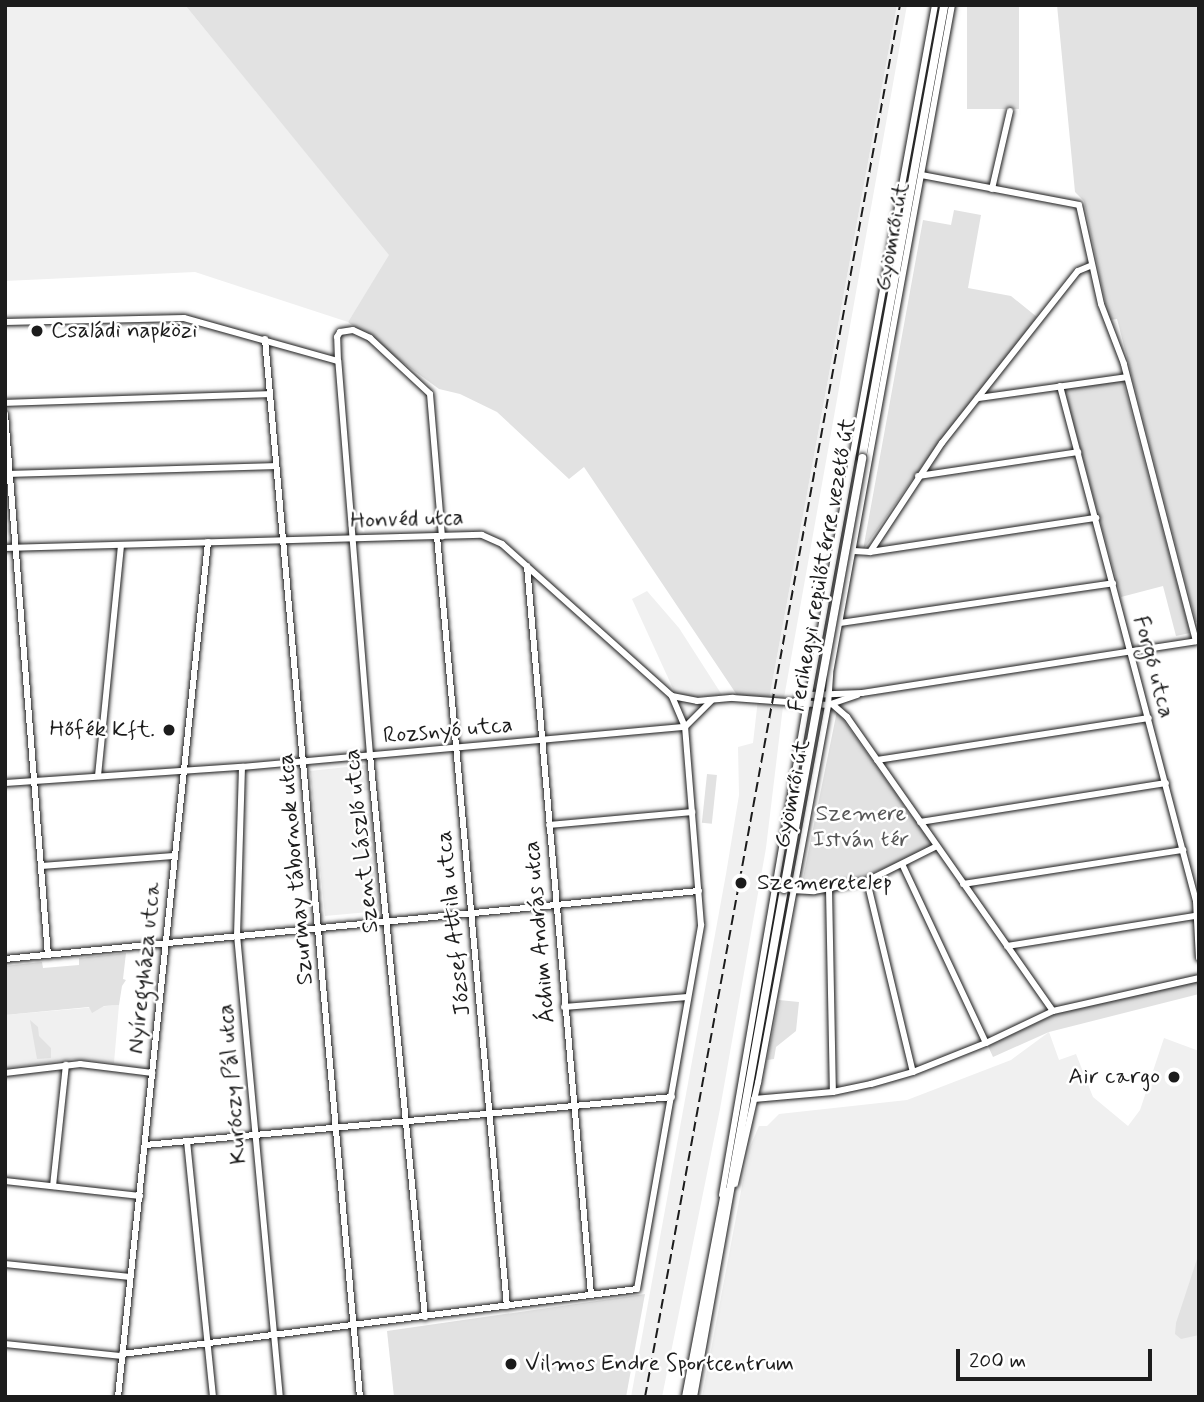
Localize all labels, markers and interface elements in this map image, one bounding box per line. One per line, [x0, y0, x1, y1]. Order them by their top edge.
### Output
street label: Gyömrői út [870, 181, 916, 293]
place label: Családi napközi [51, 317, 198, 345]
marker: Családi napközi [29, 323, 45, 339]
street label: Ferihegyi repülőtérre vezető út [783, 413, 863, 717]
street label: Honvéd utca [347, 504, 467, 536]
street label: Forgó utca [1126, 613, 1180, 721]
street label: Rozsnyó utca [382, 712, 514, 750]
place label: Hőfék Kft. [50, 716, 155, 744]
marker: Hőfék Kft. [161, 722, 177, 738]
street label: Gyömrői út [769, 738, 817, 850]
street label: Szent László utca [338, 746, 386, 936]
street label: Szurmay tábornok utca [272, 749, 320, 989]
park label: Szemere István tér [811, 800, 911, 854]
street label: József Attila utca [431, 830, 477, 1016]
street label: Áchim András utca [518, 837, 562, 1027]
place label: Szemeretelep [757, 869, 892, 897]
marker: Szemeretelep [731, 873, 751, 893]
street label: Nyíregyháza utca [122, 881, 168, 1055]
street label: Kuróczy Pál utca [212, 999, 254, 1169]
place label: Air cargo [1072, 1063, 1160, 1091]
marker: Air cargo [1166, 1069, 1182, 1085]
scale bar [959, 1336, 1155, 1380]
text: 200 m [969, 1347, 1026, 1375]
place label: Vilmos Endre Sportcentrum [525, 1350, 821, 1378]
marker: Vilmos Endre Sportcentrum [503, 1356, 519, 1372]

